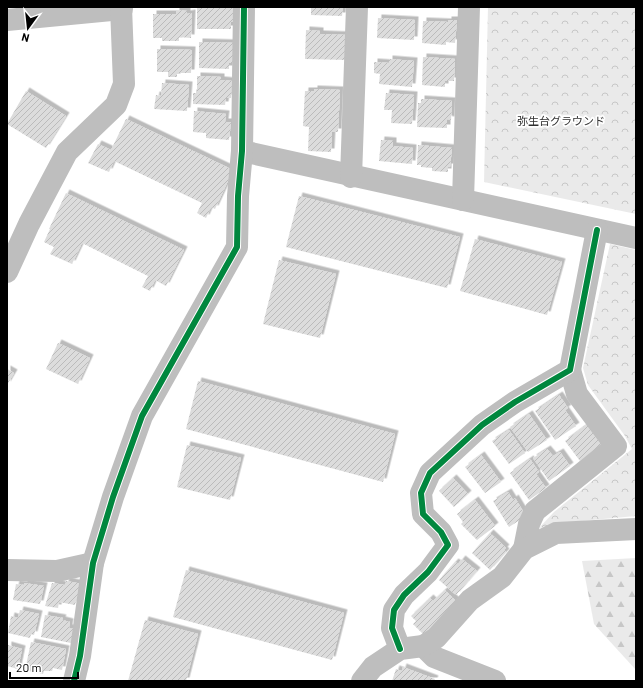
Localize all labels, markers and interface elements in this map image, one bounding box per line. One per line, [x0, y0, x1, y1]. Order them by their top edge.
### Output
north arrow [8, 8, 48, 48]
text: N [20, 31, 31, 45]
park label: 弥生台グラウンド [517, 114, 605, 127]
scale bar [10, 654, 78, 680]
text: 20 m [16, 660, 42, 674]

